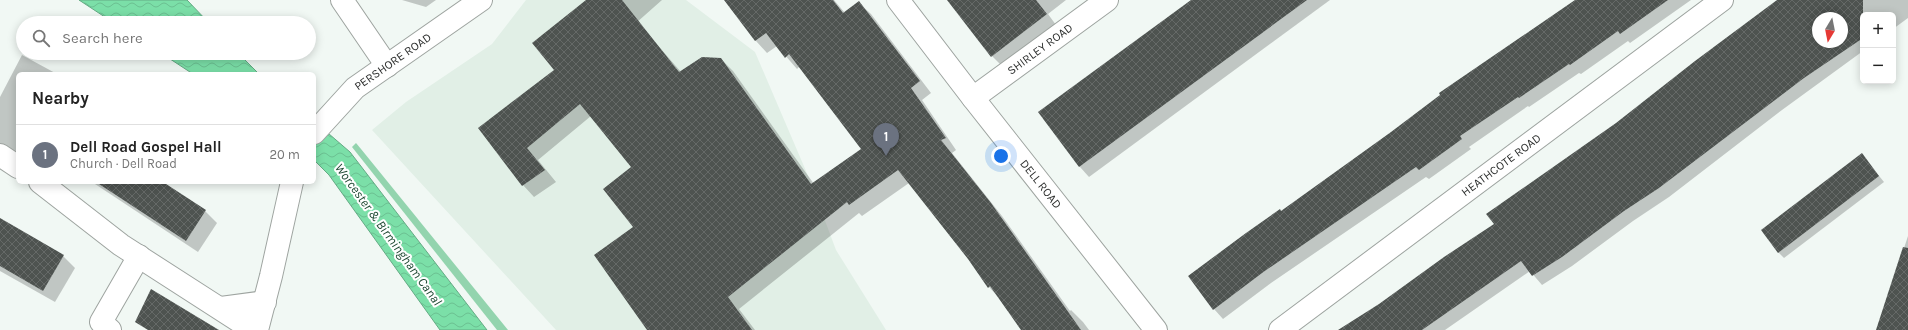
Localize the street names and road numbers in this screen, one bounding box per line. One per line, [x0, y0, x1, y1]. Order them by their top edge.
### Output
street label: SHIRLEY ROAD [1004, 20, 1076, 78]
street label: PERSHORE ROAD [352, 30, 434, 93]
street label: HEATHCOTE ROAD [1459, 131, 1544, 199]
street label: DELL ROAD [1017, 157, 1065, 211]

